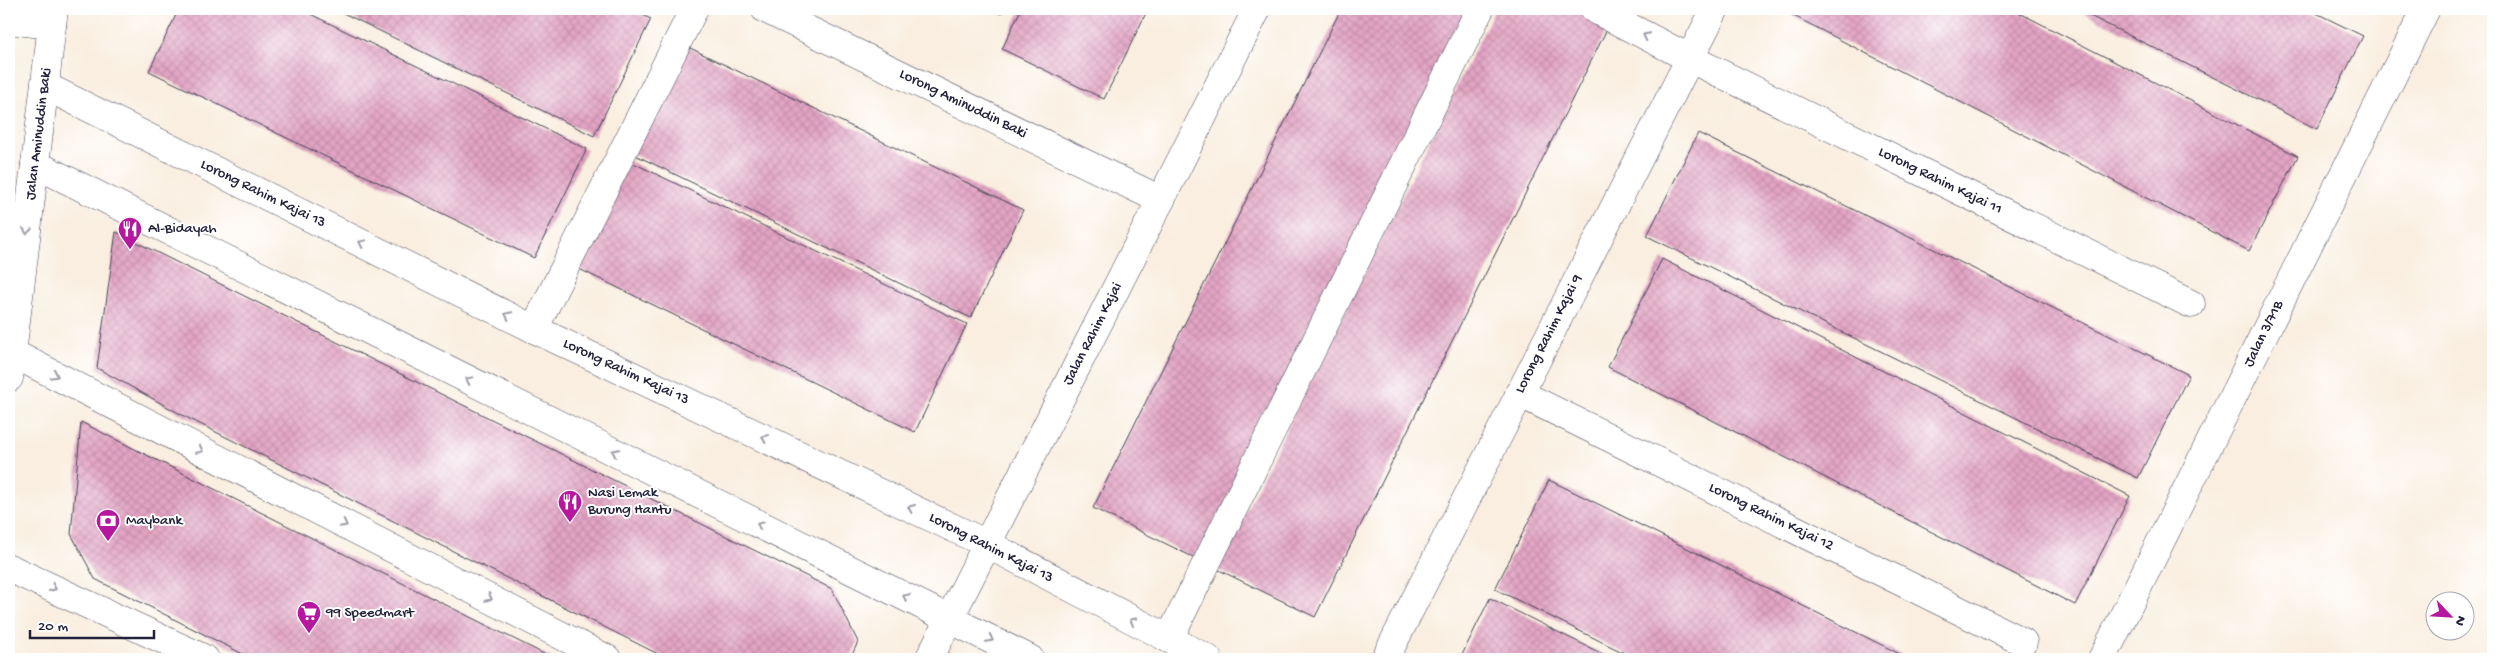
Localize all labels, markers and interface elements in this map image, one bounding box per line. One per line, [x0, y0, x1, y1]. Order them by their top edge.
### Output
one-way arrow [1642, 32, 1651, 42]
street label: Lorong Aminuddin Baki [896, 65, 1030, 143]
street label: Jalan Aminuddin Baki [22, 67, 56, 201]
street label: Lorong Rahim Kajai 11 [1875, 143, 2005, 219]
street label: Lorong Rahim Kajai 13 [197, 156, 329, 232]
restaurant icon: Al-Bidayah [117, 216, 143, 250]
place label: Al-Bidayah [148, 220, 217, 238]
one-way arrow [22, 227, 33, 235]
one-way arrow [358, 239, 367, 249]
street label: Lorong Rahim Kajai 9 [1511, 271, 1587, 396]
street label: Jalan Rahim Kajai [1059, 280, 1127, 388]
street label: Jalan 3/71B [2240, 298, 2288, 370]
one-way arrow [504, 312, 513, 322]
street label: Lorong Rahim Kajai 13 [560, 335, 692, 409]
one-way arrow [50, 369, 59, 379]
one-way arrow [465, 376, 474, 386]
one-way arrow [761, 434, 770, 445]
one-way arrow [194, 444, 203, 454]
one-way arrow [611, 448, 620, 458]
street label: Lorong Rahim Kajai 12 [1706, 479, 1836, 555]
place label: Nasi Lemak Burung Hantu [587, 484, 671, 519]
restaurant icon: Nasi Lemak Burung Hantu [557, 489, 583, 523]
one-way arrow [908, 505, 917, 515]
bank icon: Maybank [95, 508, 121, 542]
street label: Lorong Rahim Kajai 13 [926, 509, 1056, 587]
place label: Maybank [126, 512, 183, 530]
one-way arrow [339, 518, 348, 528]
one-way arrow [756, 521, 765, 531]
one-way arrow [48, 582, 57, 593]
north arrow [2424, 590, 2474, 640]
one-way arrow [483, 592, 492, 602]
one-way arrow [902, 593, 911, 603]
supermarket icon: 99 Speedmart [296, 600, 322, 634]
place label: 99 Speedmart [325, 604, 415, 622]
scale bar [30, 608, 154, 640]
text: N [2450, 613, 2469, 628]
one-way arrow [1130, 617, 1139, 627]
text: 20 m [38, 618, 68, 636]
one-way arrow [985, 633, 994, 643]

